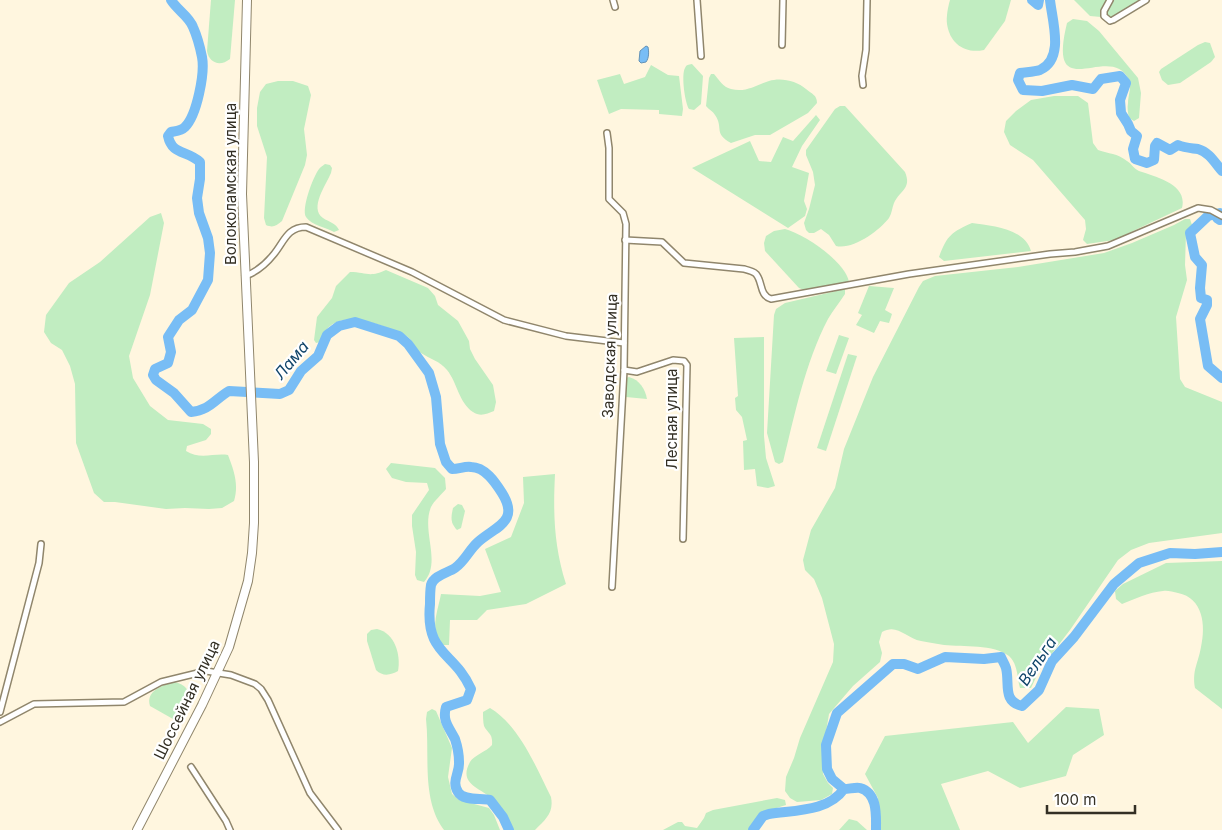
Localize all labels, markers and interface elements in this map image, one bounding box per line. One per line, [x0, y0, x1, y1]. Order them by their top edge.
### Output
street label: Волоколамская улица [221, 103, 240, 265]
street label: Заводская улица [598, 293, 621, 419]
water label: Лама [269, 337, 313, 383]
street label: Лесная улица [662, 369, 681, 470]
water label: Вельга [1013, 633, 1061, 689]
street label: Шоссейная улица [149, 637, 224, 763]
scale bar [1047, 782, 1134, 814]
text: 100 m [1054, 790, 1096, 809]

